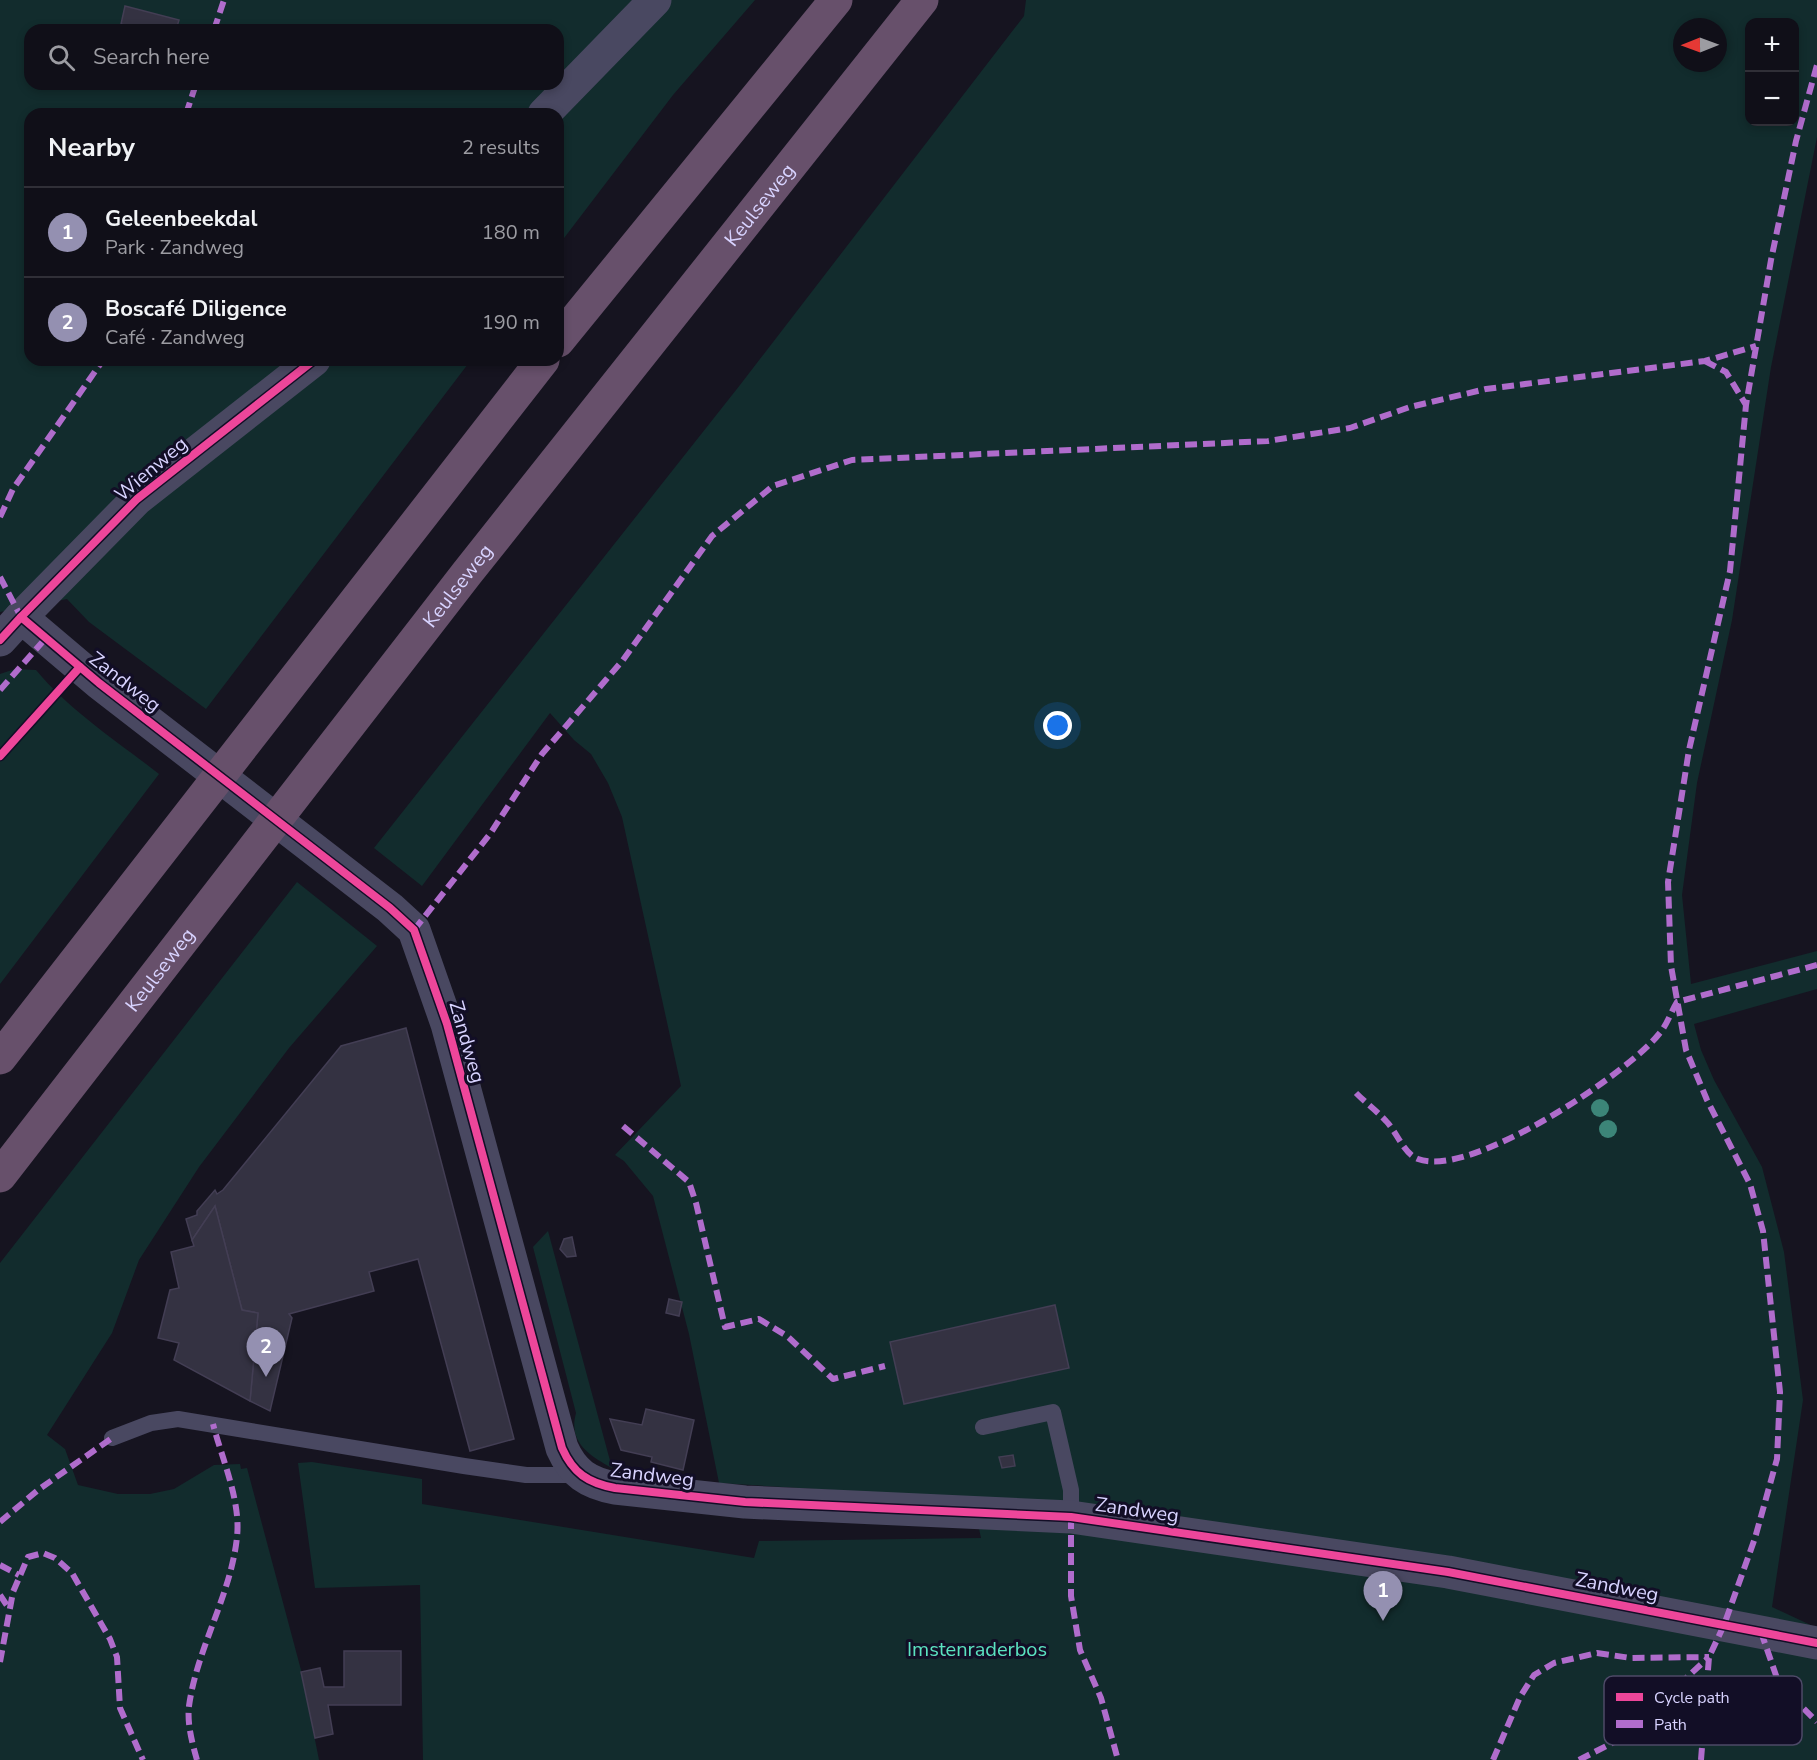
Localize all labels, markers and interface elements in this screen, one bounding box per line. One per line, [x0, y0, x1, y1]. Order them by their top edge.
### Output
north arrow [1673, 18, 1727, 72]
map controls [1745, 18, 1799, 126]
button: + [1745, 18, 1799, 72]
search box [24, 24, 564, 90]
icon: search [45, 41, 78, 74]
text: Search here [93, 42, 210, 72]
button: − [1745, 72, 1799, 126]
text: Nearby [48, 130, 135, 165]
text: 2 results [462, 134, 540, 161]
street label: Keulseweg [718, 157, 801, 252]
text: Geleenbeekdal [105, 204, 258, 234]
text: 1 [62, 219, 74, 246]
text: 180 m [482, 219, 540, 246]
text: Park · Zandweg [105, 234, 244, 261]
text: Boscafé Diligence [105, 294, 287, 324]
text: 2 [62, 309, 74, 336]
text: 190 m [482, 309, 540, 336]
text: Café · Zandweg [105, 324, 245, 351]
street label: Wienweg [109, 431, 193, 507]
street label: Keulseweg [416, 538, 499, 633]
street label: Zandweg [83, 645, 167, 719]
your location [1043, 711, 1072, 740]
street label: Keulseweg [119, 922, 201, 1017]
street label: Zandweg [442, 998, 492, 1086]
pin: 2 [246, 1328, 286, 1377]
street label: Zandweg [609, 1456, 695, 1494]
street label: Zandweg [1093, 1491, 1181, 1529]
street label: Zandweg [1573, 1566, 1661, 1608]
pin: 1 [1364, 1572, 1402, 1621]
park label: Imstenraderbos [907, 1636, 1047, 1663]
legend [1604, 1676, 1802, 1745]
text: Cycle path [1654, 1687, 1730, 1709]
text: Path [1654, 1714, 1687, 1736]

